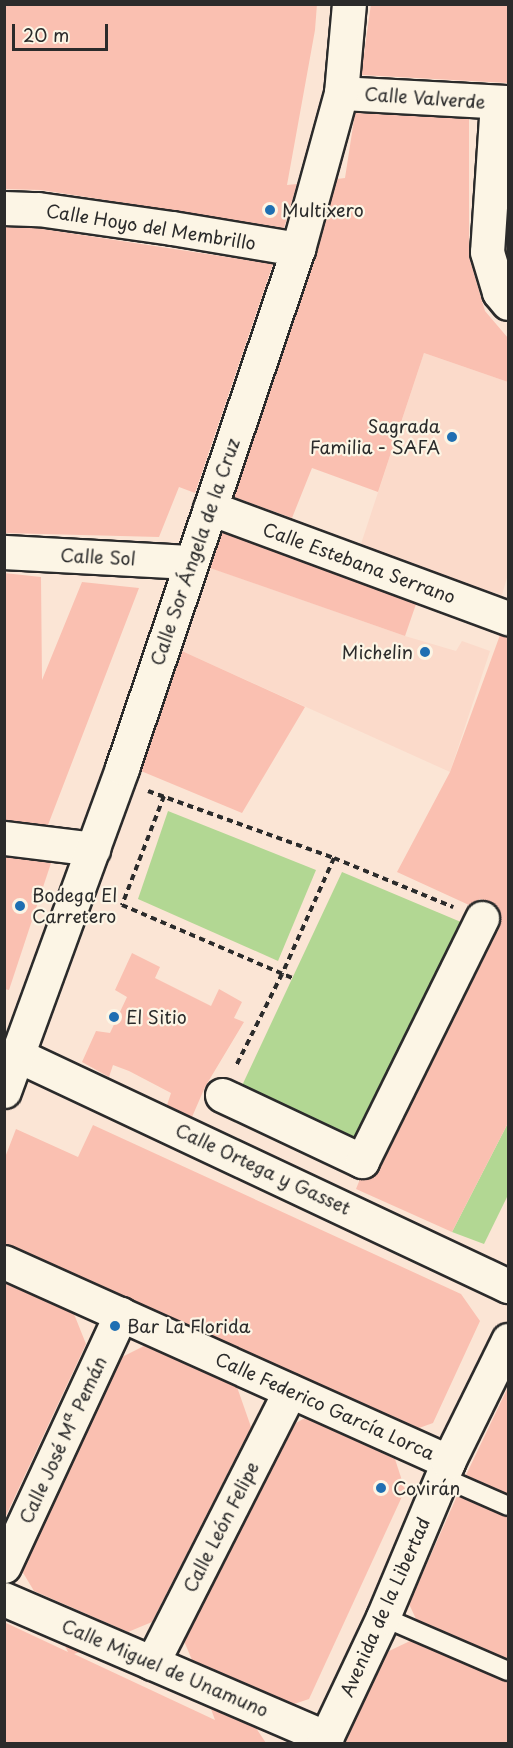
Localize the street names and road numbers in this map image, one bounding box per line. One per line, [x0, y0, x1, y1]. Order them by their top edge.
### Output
street label: Calle Valverde [363, 83, 487, 113]
street label: Calle Hoyo del Membrillo [43, 199, 259, 255]
street label: Calle Sor Ángela de la Cruz [146, 435, 244, 669]
street label: Calle Estebana Serrano [260, 518, 458, 608]
street label: Calle Sol [60, 544, 136, 570]
street label: Calle Ortega y Gasset [172, 1119, 354, 1219]
street label: Calle Federico García Lorca [211, 1347, 439, 1465]
street label: Calle José Mª Pemán [14, 1352, 112, 1528]
street label: Calle León Felipe [179, 1458, 263, 1596]
street label: Avenida de la Libertad [336, 1514, 434, 1700]
street label: Calle Miguel de Unamuno [58, 1614, 272, 1722]

